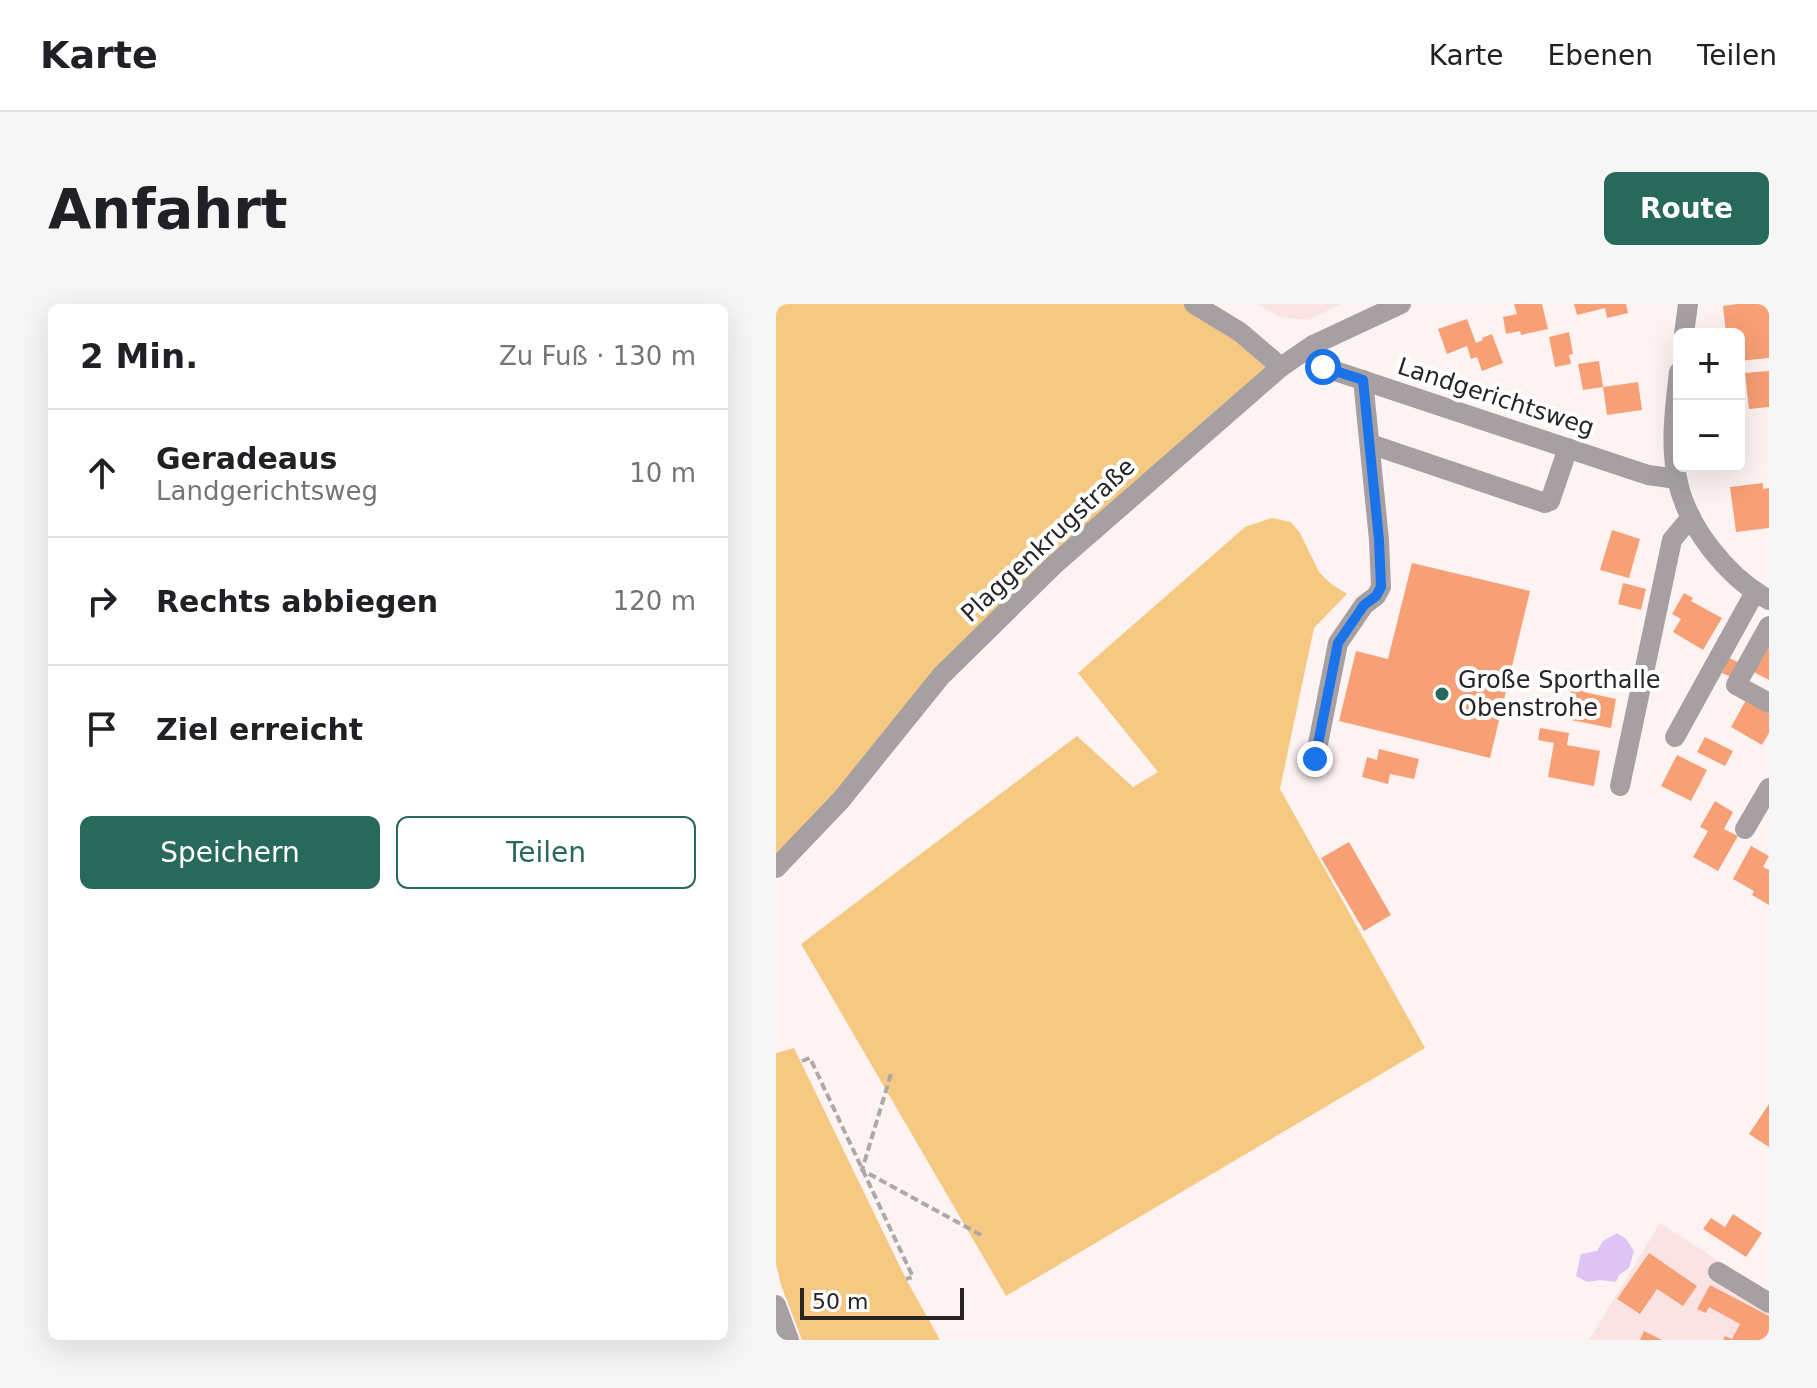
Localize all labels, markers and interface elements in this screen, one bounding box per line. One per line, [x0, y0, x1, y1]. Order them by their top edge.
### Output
text: Karte [40, 33, 158, 77]
text: Karte [1429, 39, 1503, 72]
text: Ebenen [1547, 39, 1653, 72]
text: Teilen [1697, 39, 1777, 72]
button: Route [1604, 172, 1769, 245]
text: Anfahrt [48, 176, 288, 241]
map controls [1673, 328, 1745, 472]
button: + [1673, 328, 1745, 400]
text: 2 Min. [80, 336, 198, 376]
text: Zu Fuß · 130 m [499, 341, 696, 371]
route start [1305, 349, 1341, 385]
street label: Landgerichtsweg [1394, 352, 1598, 442]
button: − [1673, 400, 1745, 472]
text: Geradeaus [156, 441, 337, 476]
icon: ahead [80, 451, 124, 495]
street label: Plaggenkrugstraße [955, 452, 1141, 628]
text: 10 m [629, 458, 696, 488]
text: Landgerichtsweg [156, 476, 378, 506]
icon: right [80, 579, 124, 623]
text: Rechts abbiegen [156, 584, 438, 619]
text: 120 m [613, 586, 696, 616]
place label: Große Sporthalle Obenstrohe [1458, 666, 1661, 722]
marker: Große Sporthalle Obenstrohe [1433, 685, 1451, 703]
icon: arrive [80, 707, 124, 751]
text: Ziel erreicht [156, 712, 363, 747]
route end [1297, 741, 1333, 777]
button: Speichern [80, 816, 380, 889]
button: Teilen [396, 816, 696, 889]
scale bar [800, 1284, 964, 1320]
text: 50 m [812, 1289, 868, 1314]

